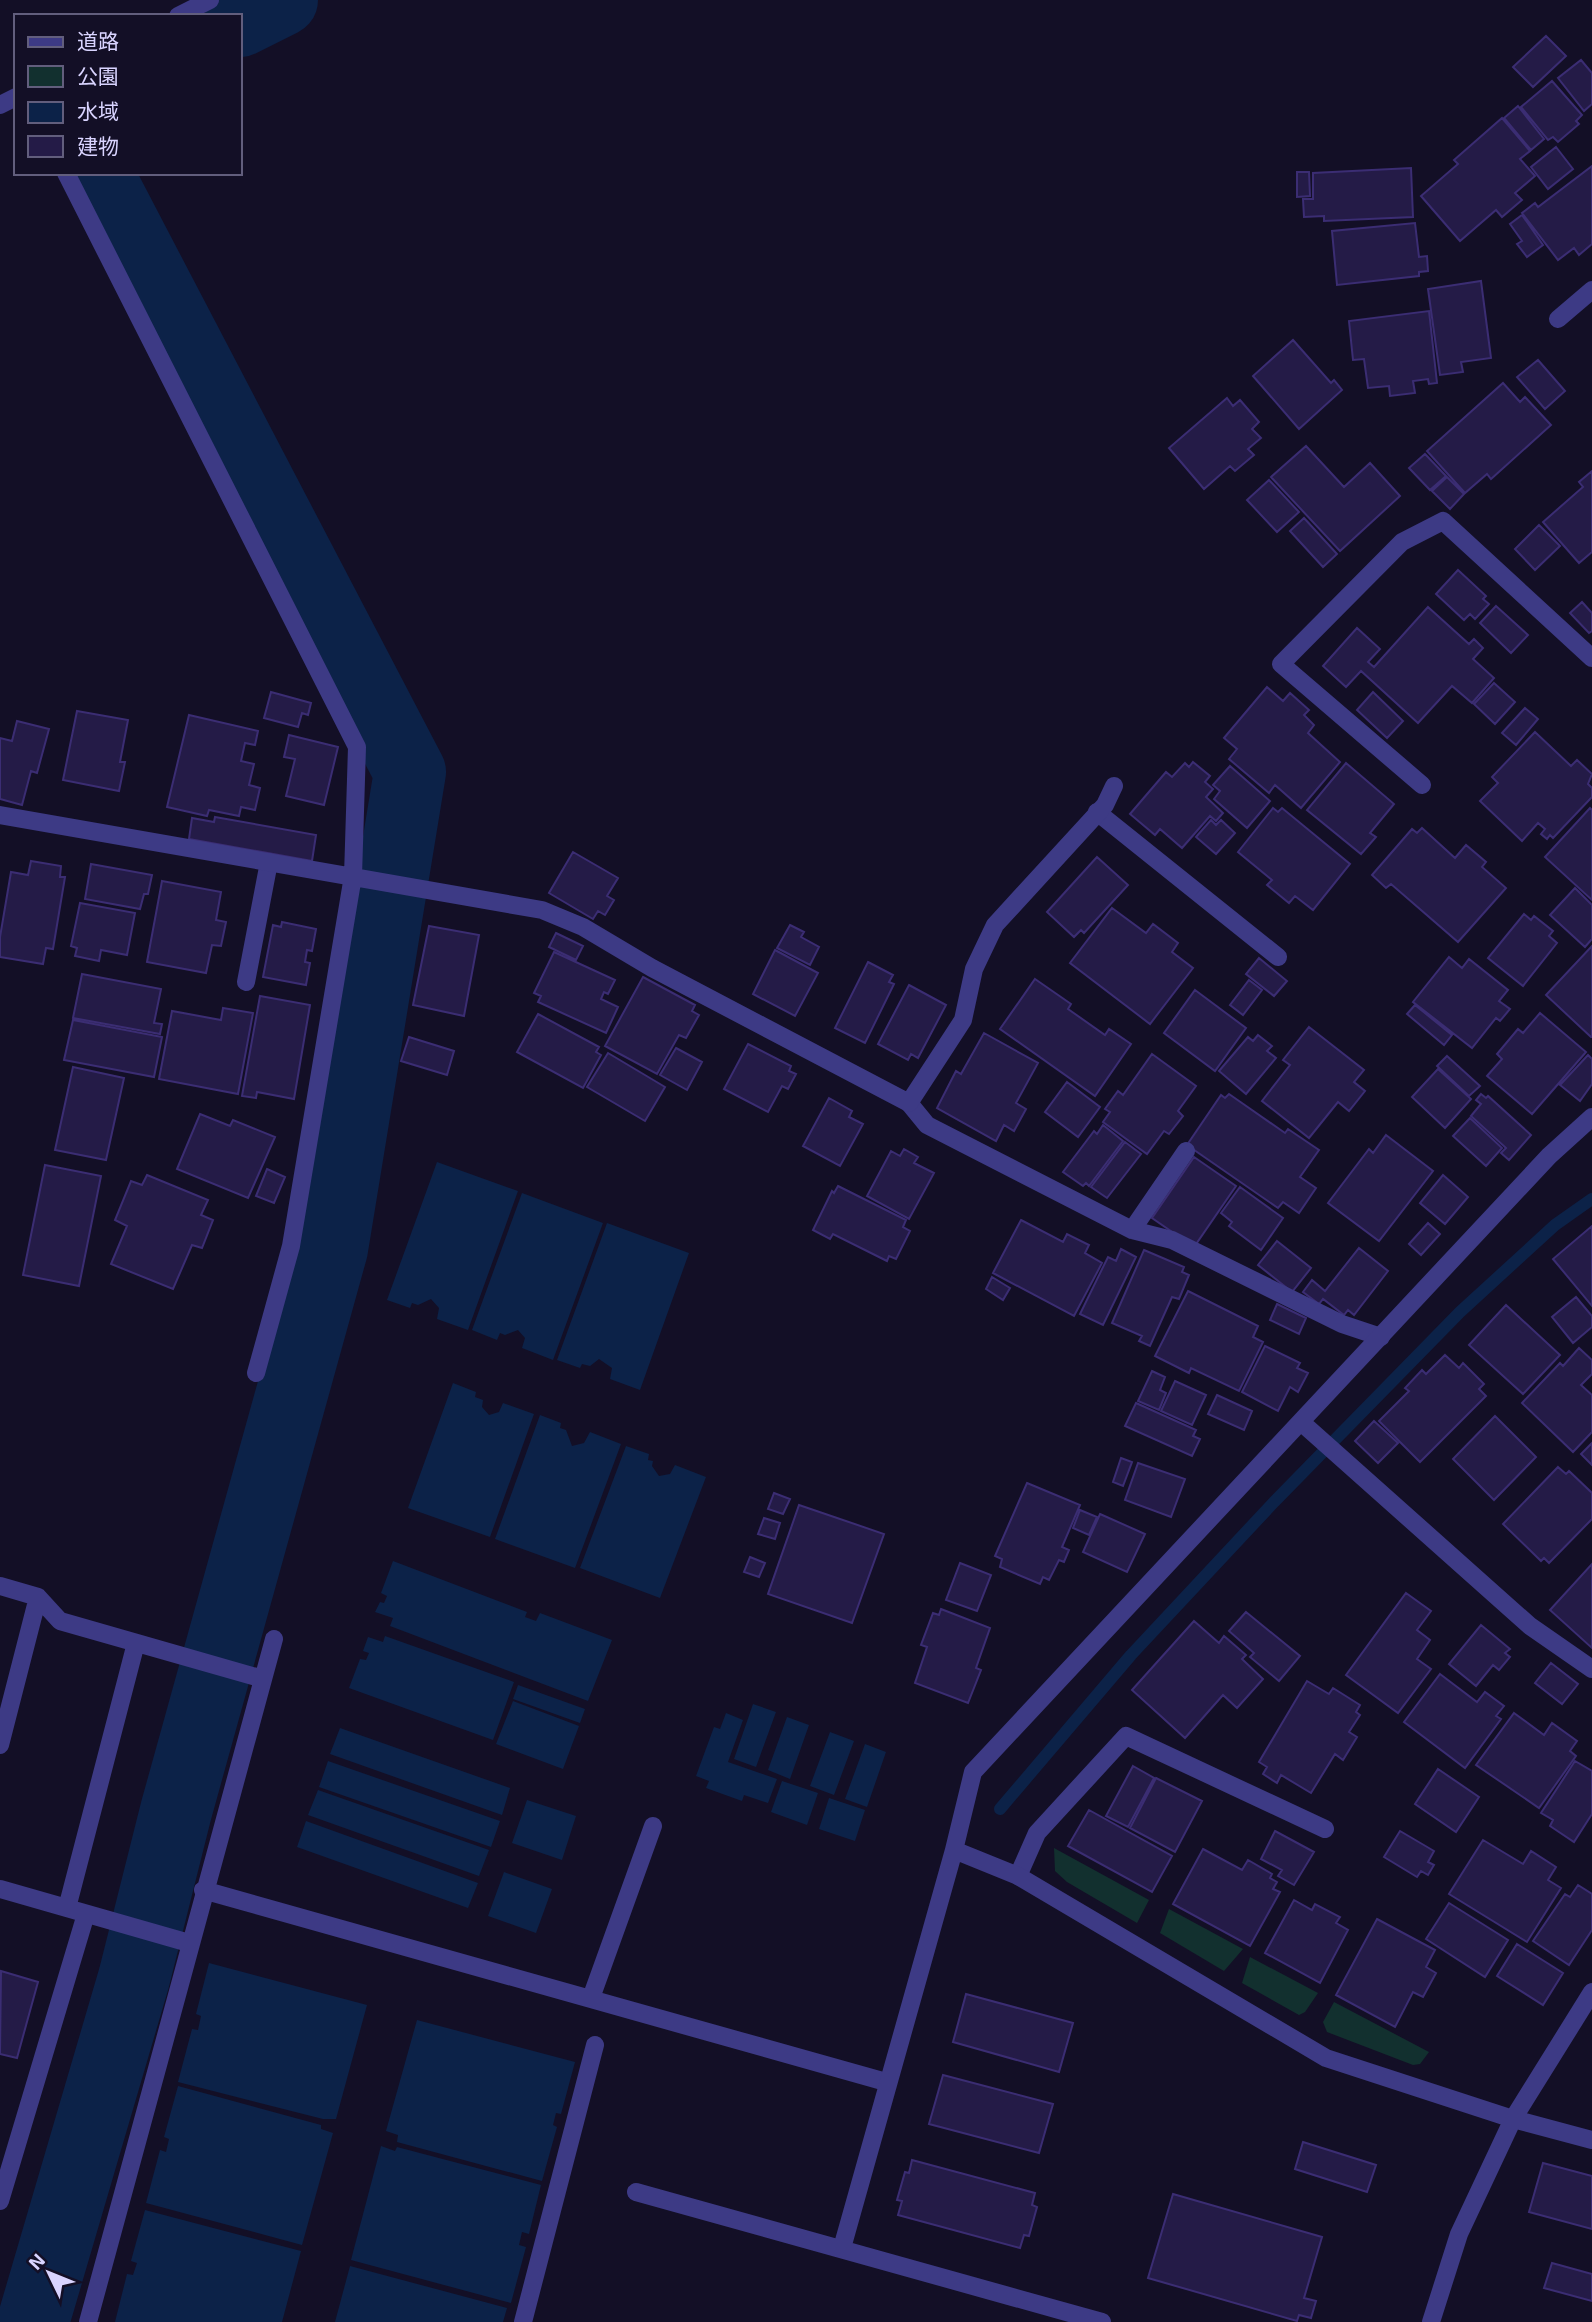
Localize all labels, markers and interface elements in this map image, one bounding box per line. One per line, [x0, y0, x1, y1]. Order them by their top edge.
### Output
legend [14, 14, 242, 175]
text: 道路 [77, 28, 119, 53]
text: 公園 [77, 63, 119, 88]
text: 水域 [77, 98, 119, 123]
text: 建物 [77, 133, 119, 158]
north arrow [14, 2238, 84, 2308]
text: N [23, 2248, 49, 2274]

